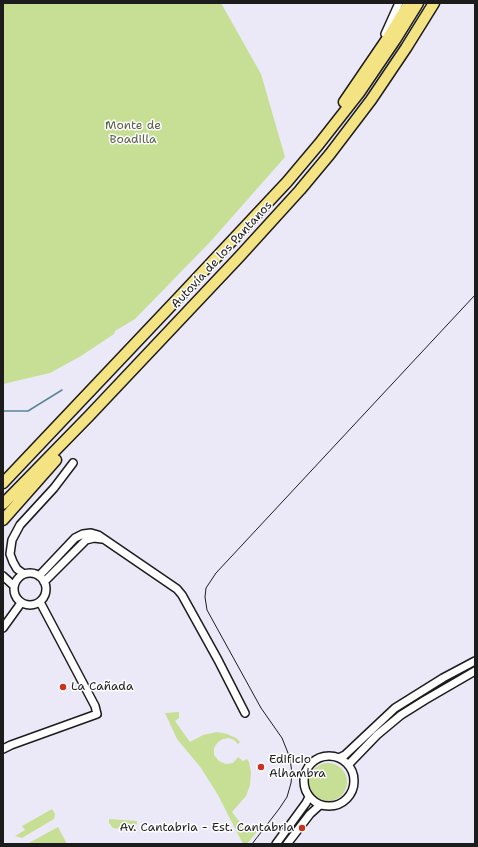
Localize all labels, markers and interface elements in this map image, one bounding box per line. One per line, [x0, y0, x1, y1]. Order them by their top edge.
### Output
park label: Monte de Boadilla [105, 119, 161, 147]
street label: Autovía de los Pantanos [169, 198, 275, 312]
place label: La Cañada [71, 680, 133, 694]
marker: La Cañada [58, 682, 68, 692]
place label: Edificio Alhambra [269, 753, 326, 781]
marker: Edificio Alhambra [256, 762, 266, 772]
place label: Av. Cantabria - Est. Cantabria [119, 821, 294, 835]
marker: Av. Cantabria - Est. Cantabria [297, 823, 307, 833]

